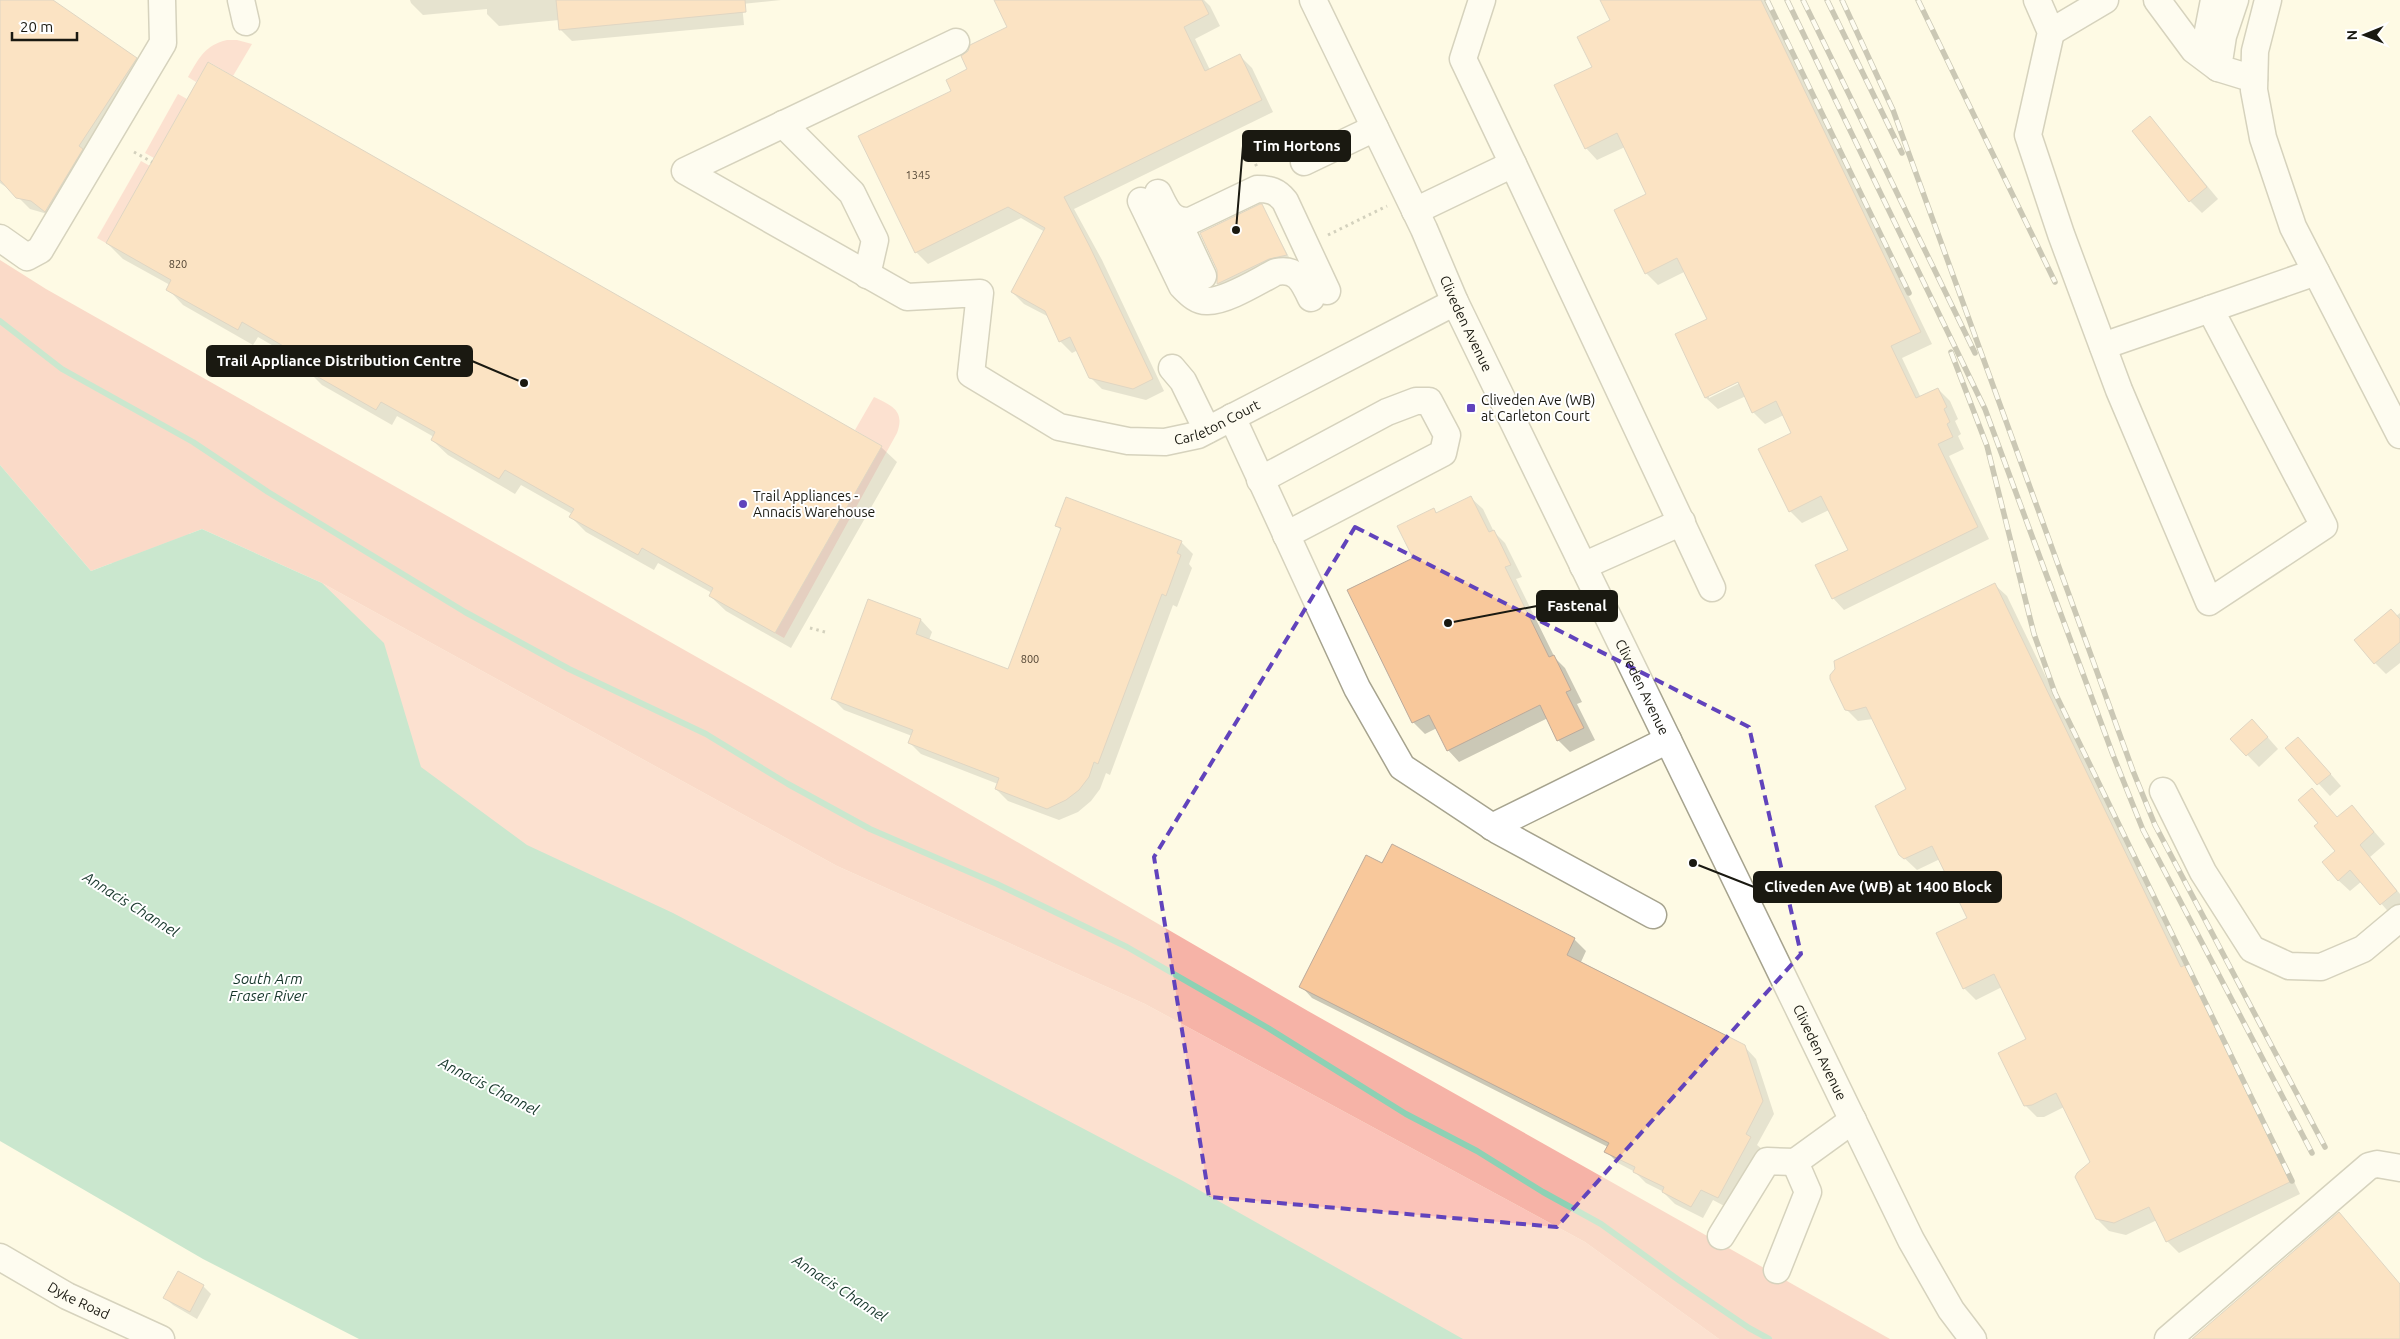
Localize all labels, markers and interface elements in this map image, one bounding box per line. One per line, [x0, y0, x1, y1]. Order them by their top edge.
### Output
scale bar [12, 10, 78, 42]
north arrow [2340, 10, 2390, 60]
text: 20 m [20, 18, 53, 35]
text: N [2344, 30, 2360, 41]
callout: Tim Hortons [1243, 131, 1350, 161]
text: Tim Hortons [1253, 137, 1341, 154]
house number: 1345 [906, 169, 930, 181]
house number: 820 [169, 258, 187, 270]
street label: Cliveden Avenue [1437, 273, 1496, 374]
callout: Trail Appliance Distribution Centre [207, 346, 472, 376]
text: Trail Appliance Distribution Centre [217, 352, 461, 369]
place label: Cliveden Ave (WB) at Carleton Court [1481, 392, 1595, 424]
street label: Carleton Court [1172, 396, 1263, 448]
marker: Cliveden Ave (WB) at Carleton Court [1465, 402, 1477, 414]
place label: Trail Appliances - Annacis Warehouse [753, 488, 875, 520]
marker: Trail Appliances - Annacis Warehouse [737, 498, 749, 510]
callout: Fastenal [1537, 591, 1617, 621]
text: Fastenal [1547, 597, 1607, 614]
street label: Cliveden Avenue [1612, 637, 1672, 738]
house number: 800 [1021, 653, 1039, 665]
water label: Annacis Channel [79, 867, 183, 941]
callout: Cliveden Ave (WB) at 1400 Block [1754, 872, 2001, 902]
text: Cliveden Ave (WB) at 1400 Block [1764, 878, 1992, 895]
water label: South Arm Fraser River [229, 970, 308, 1004]
street label: Cliveden Avenue [1790, 1002, 1850, 1103]
water label: Annacis Channel [436, 1053, 542, 1119]
water label: Annacis Channel [789, 1251, 891, 1325]
street label: Dyke Road [45, 1279, 112, 1322]

